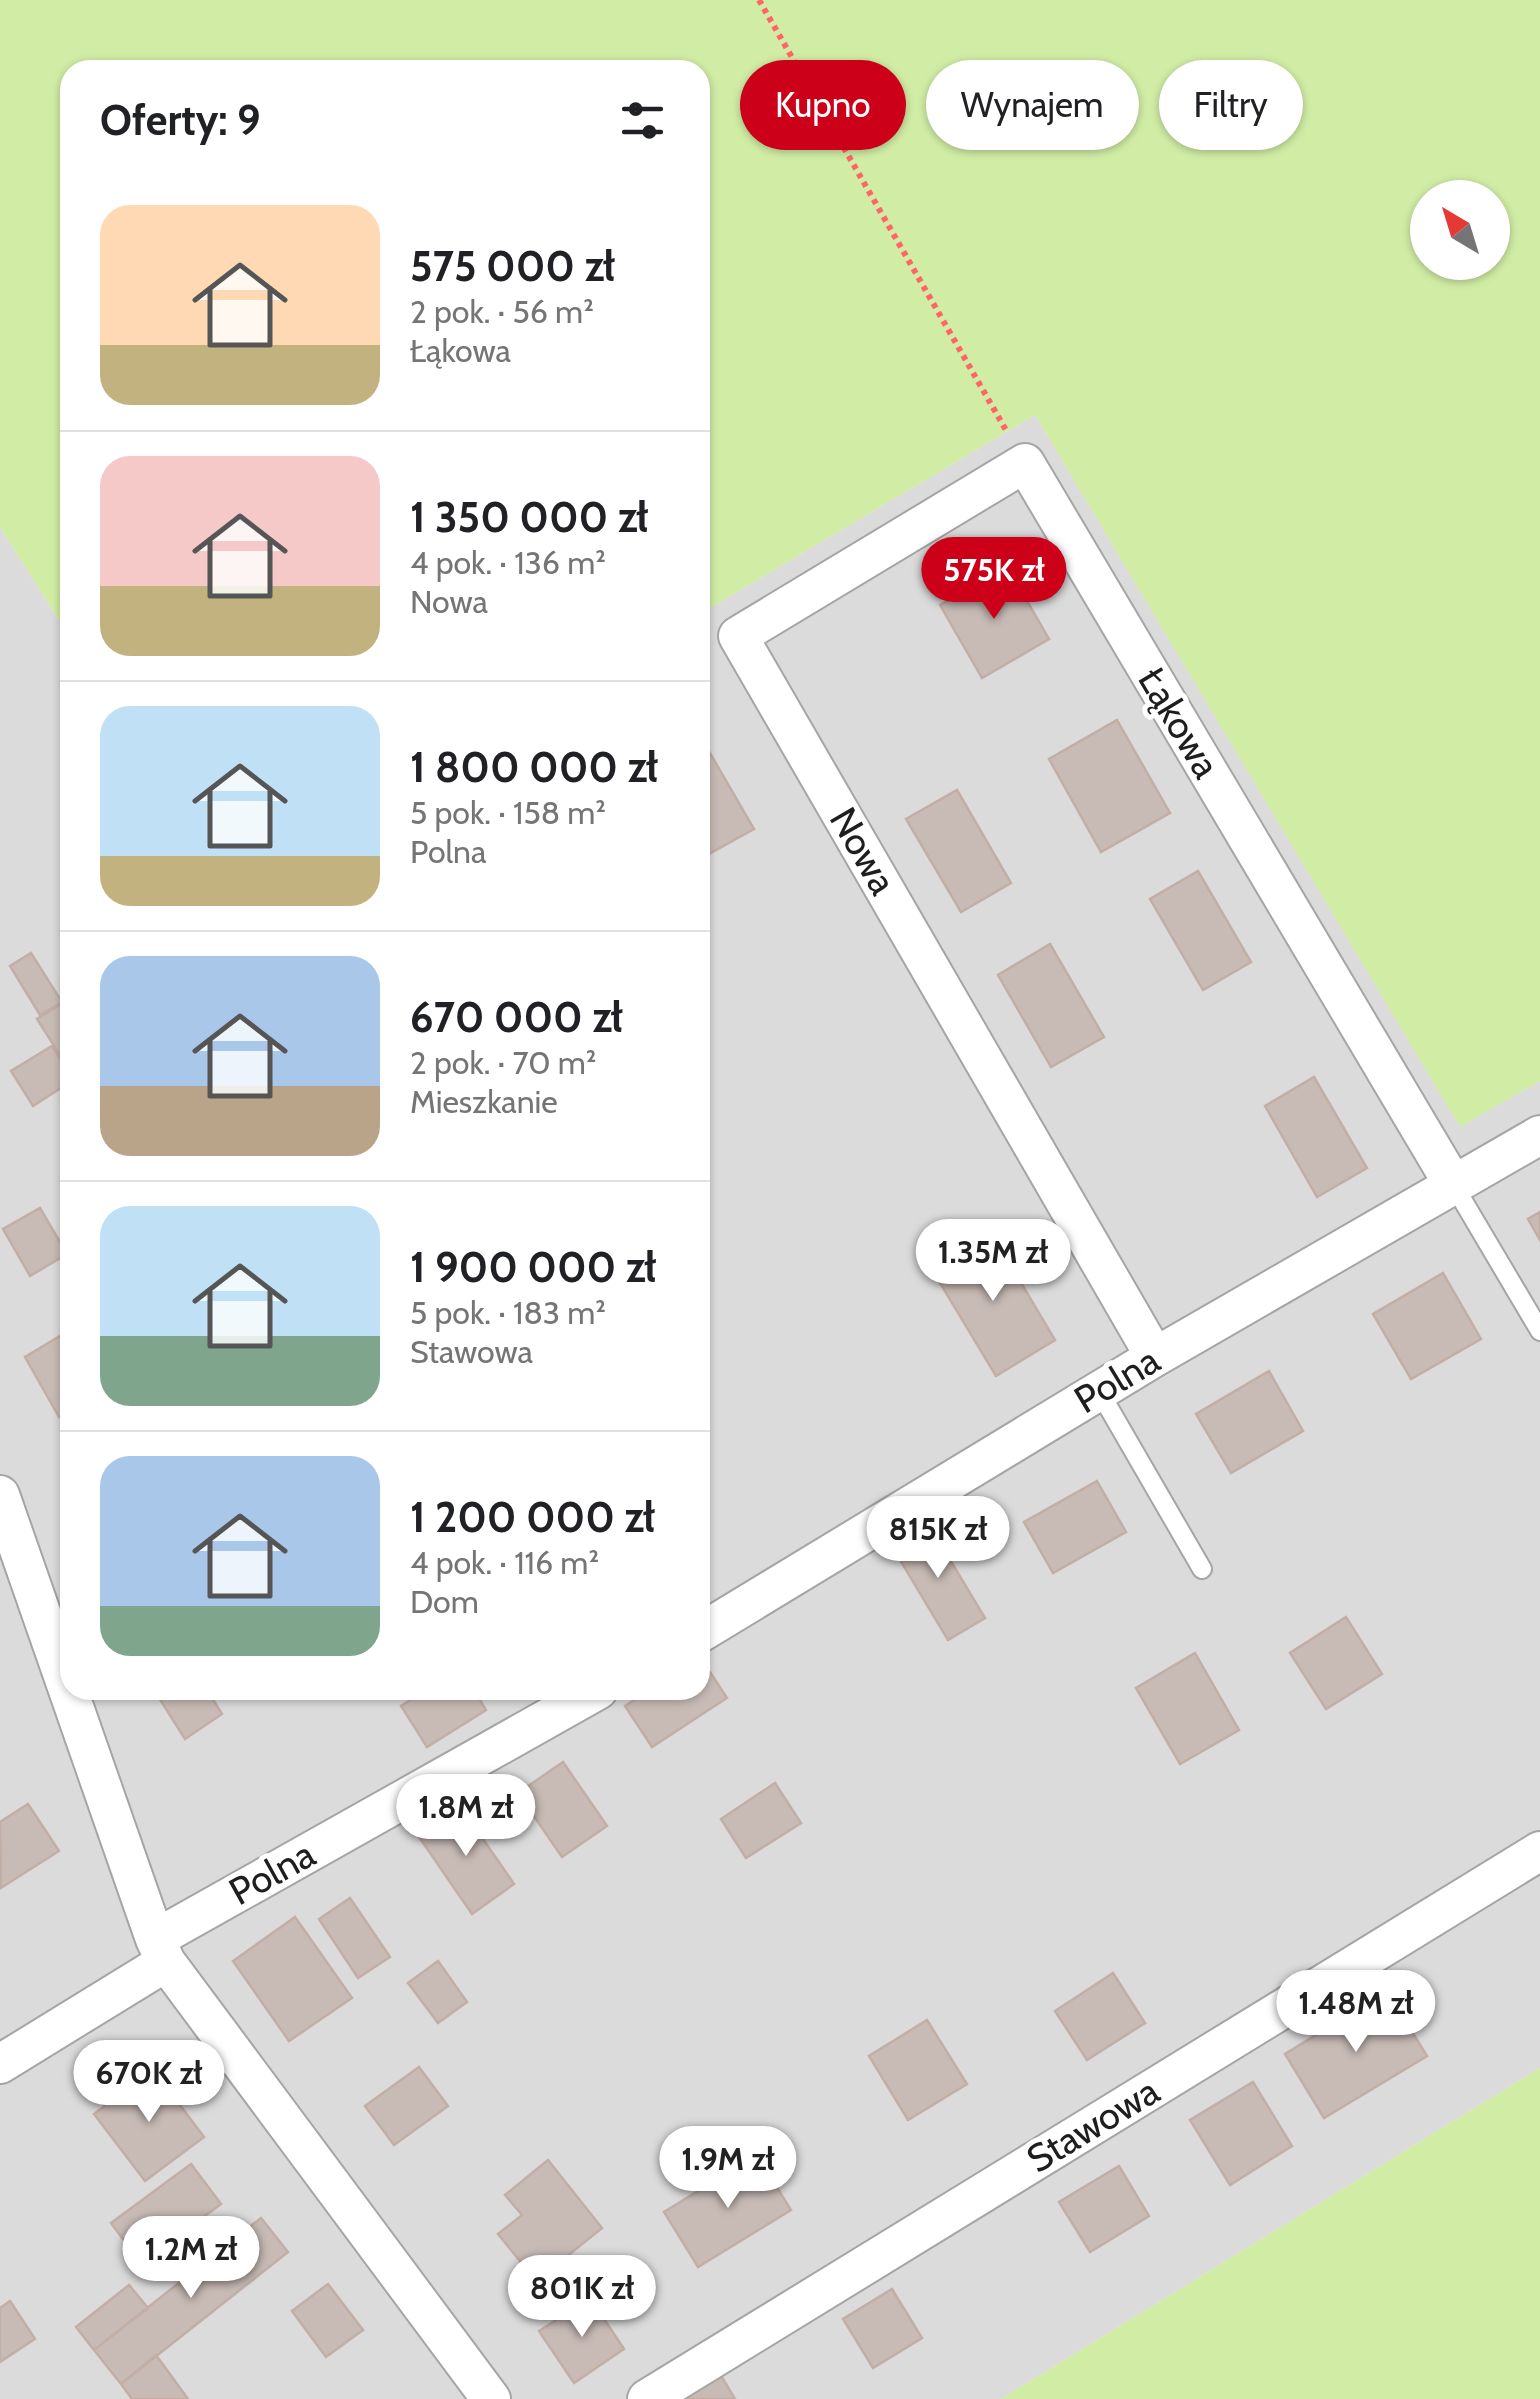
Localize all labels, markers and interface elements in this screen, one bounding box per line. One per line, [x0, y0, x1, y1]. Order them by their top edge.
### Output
chip: Kupno [740, 60, 906, 150]
chip: Wynajem [926, 60, 1139, 150]
chip: Filtry [1159, 60, 1303, 150]
icon: filters [615, 93, 670, 148]
text: Oferty: 9 [100, 94, 261, 146]
north arrow [1410, 180, 1510, 280]
map controls [1410, 180, 1510, 280]
text: 575 000 zł [410, 240, 615, 292]
icon: home [180, 245, 300, 365]
text: 2 pok. · 56 m² [410, 292, 594, 331]
text: Łąkowa [410, 331, 511, 370]
text: 1 350 000 zł [410, 491, 648, 543]
icon: home [180, 496, 300, 616]
pin: 575K zł [902, 537, 1086, 622]
text: 4 pok. · 136 m² [410, 543, 606, 582]
text: 575K zł [943, 550, 1045, 589]
text: Nowa [410, 582, 488, 621]
street label: Łąkowa [1128, 659, 1230, 786]
text: 1 800 000 zł [410, 741, 658, 793]
icon: home [180, 746, 300, 866]
text: 5 pok. · 158 m² [410, 793, 606, 832]
street label: Nowa [820, 799, 907, 903]
text: Polna [410, 832, 486, 871]
text: 670 000 zł [410, 991, 623, 1043]
icon: home [180, 996, 300, 1116]
text: 2 pok. · 70 m² [410, 1043, 596, 1082]
text: Mieszkanie [410, 1082, 558, 1121]
pin: 1.35M zł [890, 1219, 1096, 1304]
text: 1.35M zł [938, 1232, 1048, 1271]
text: 1 900 000 zł [410, 1241, 656, 1293]
icon: home [180, 1246, 300, 1366]
text: 5 pok. · 183 m² [410, 1293, 606, 1332]
text: Stawowa [410, 1332, 533, 1371]
street label: Polna [1066, 1336, 1168, 1423]
text: 1 200 000 zł [410, 1491, 655, 1543]
icon: home [180, 1496, 300, 1616]
pin: 815K zł [846, 1496, 1030, 1581]
text: 815K zł [889, 1509, 987, 1548]
text: 4 pok. · 116 m² [410, 1543, 599, 1582]
text: Dom [410, 1582, 479, 1621]
pin: 1.8M zł [374, 1774, 558, 1859]
text: 1.8M zł [418, 1787, 514, 1826]
street label: Polna [221, 1830, 323, 1915]
pin: 1.48M zł [1253, 1970, 1459, 2055]
text: 1.48M zł [1298, 1983, 1414, 2022]
pin: 670K zł [57, 2040, 241, 2125]
text: 670K zł [95, 2053, 203, 2092]
street label: Stawowa [1018, 2067, 1167, 2182]
pin: 1.9M zł [636, 2126, 820, 2211]
text: 1.9M zł [681, 2139, 775, 2178]
pin: 1.2M zł [99, 2216, 283, 2301]
text: 1.2M zł [144, 2229, 238, 2268]
pin: 801K zł [490, 2255, 674, 2340]
text: 801K zł [530, 2268, 634, 2307]

